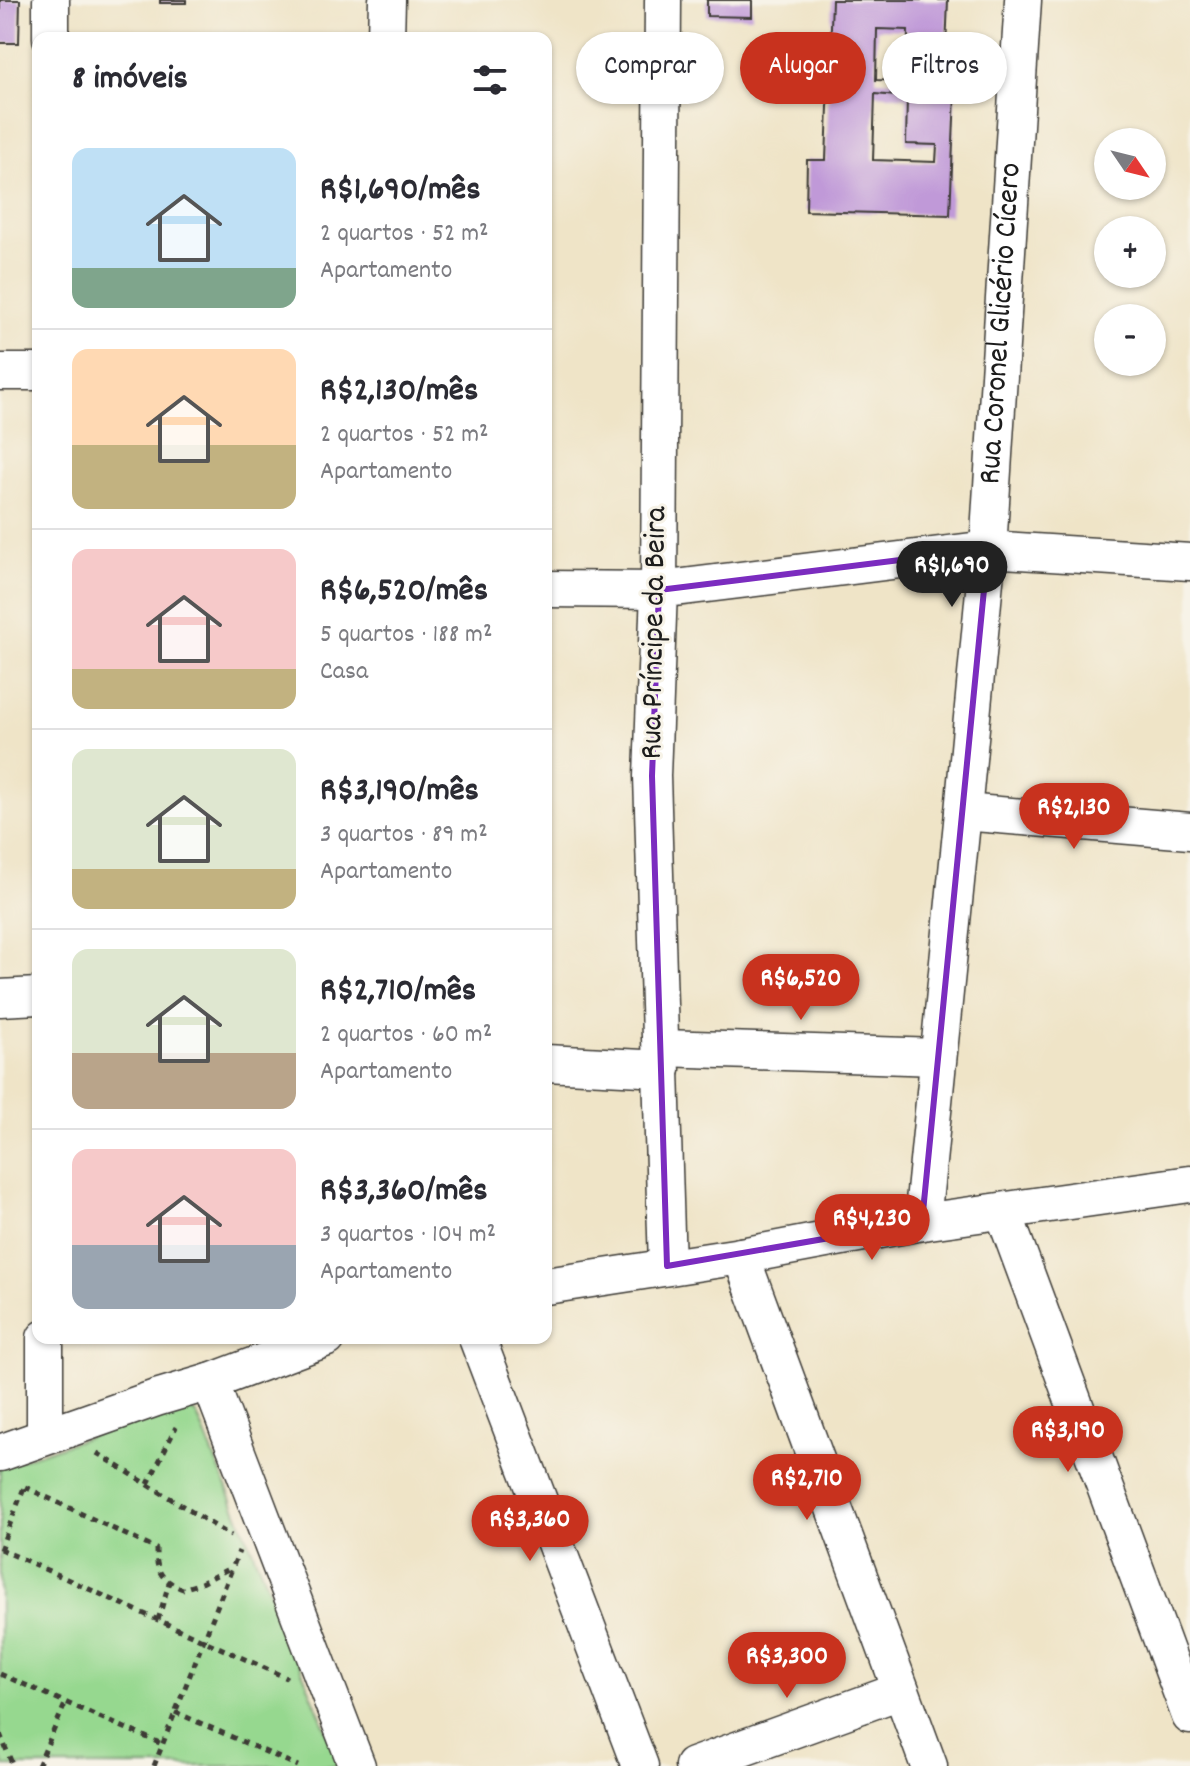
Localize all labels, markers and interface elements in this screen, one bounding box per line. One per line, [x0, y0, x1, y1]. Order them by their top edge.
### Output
chip: Comprar [576, 32, 724, 104]
chip: Alugar [740, 32, 866, 104]
chip: Filtros [882, 32, 1007, 104]
text: 8 imóveis [72, 56, 188, 105]
icon: filters [468, 58, 512, 102]
north arrow [1094, 128, 1166, 200]
map controls [1094, 128, 1166, 376]
street label: Rua Coronel Glicério Cícero [969, 161, 1036, 486]
text: R$1,690/mês [320, 167, 480, 216]
icon: home [136, 180, 232, 276]
text: 2 quartos · 52 m² [320, 216, 489, 253]
button: + [1094, 216, 1166, 288]
text: Apartamento [320, 253, 452, 290]
button: − [1094, 304, 1166, 376]
text: R$2,130/mês [320, 368, 478, 417]
icon: home [136, 381, 232, 477]
text: 2 quartos · 52 m² [320, 417, 489, 454]
text: Apartamento [320, 454, 452, 491]
street label: Rua Príncipe da Beira [631, 505, 681, 760]
pin: R$1,690 [878, 541, 1026, 609]
text: R$1,690 [914, 548, 990, 585]
text: R$6,520/mês [320, 568, 488, 617]
icon: home [136, 581, 232, 677]
text: 5 quartos · 188 m² [320, 617, 492, 654]
text: Casa [320, 654, 368, 691]
text: R$3,190/mês [320, 768, 479, 817]
icon: home [136, 781, 232, 877]
pin: R$2,130 [1000, 783, 1148, 851]
text: R$2,130 [1037, 790, 1111, 827]
text: 3 quartos · 89 m² [320, 817, 488, 854]
text: Apartamento [320, 854, 452, 891]
pin: R$6,520 [727, 954, 875, 1022]
text: R$6,520 [760, 961, 842, 998]
text: R$2,710/mês [320, 968, 476, 1017]
icon: home [136, 981, 232, 1077]
text: 2 quartos · 60 m² [320, 1017, 492, 1054]
text: Apartamento [320, 1054, 452, 1091]
text: R$3,360/mês [320, 1168, 488, 1217]
icon: home [136, 1181, 232, 1277]
pin: R$4,230 [798, 1194, 946, 1262]
text: R$4,230 [833, 1201, 911, 1238]
text: 3 quartos · 104 m² [320, 1217, 496, 1254]
text: Apartamento [320, 1254, 452, 1291]
pin: R$3,190 [994, 1406, 1142, 1474]
text: R$3,190 [1031, 1413, 1105, 1450]
pin: R$2,710 [733, 1454, 881, 1522]
text: R$2,710 [771, 1461, 843, 1498]
pin: R$3,360 [456, 1495, 604, 1563]
text: R$3,360 [490, 1502, 570, 1539]
pin: R$3,300 [713, 1632, 861, 1700]
text: R$3,300 [746, 1639, 828, 1676]

